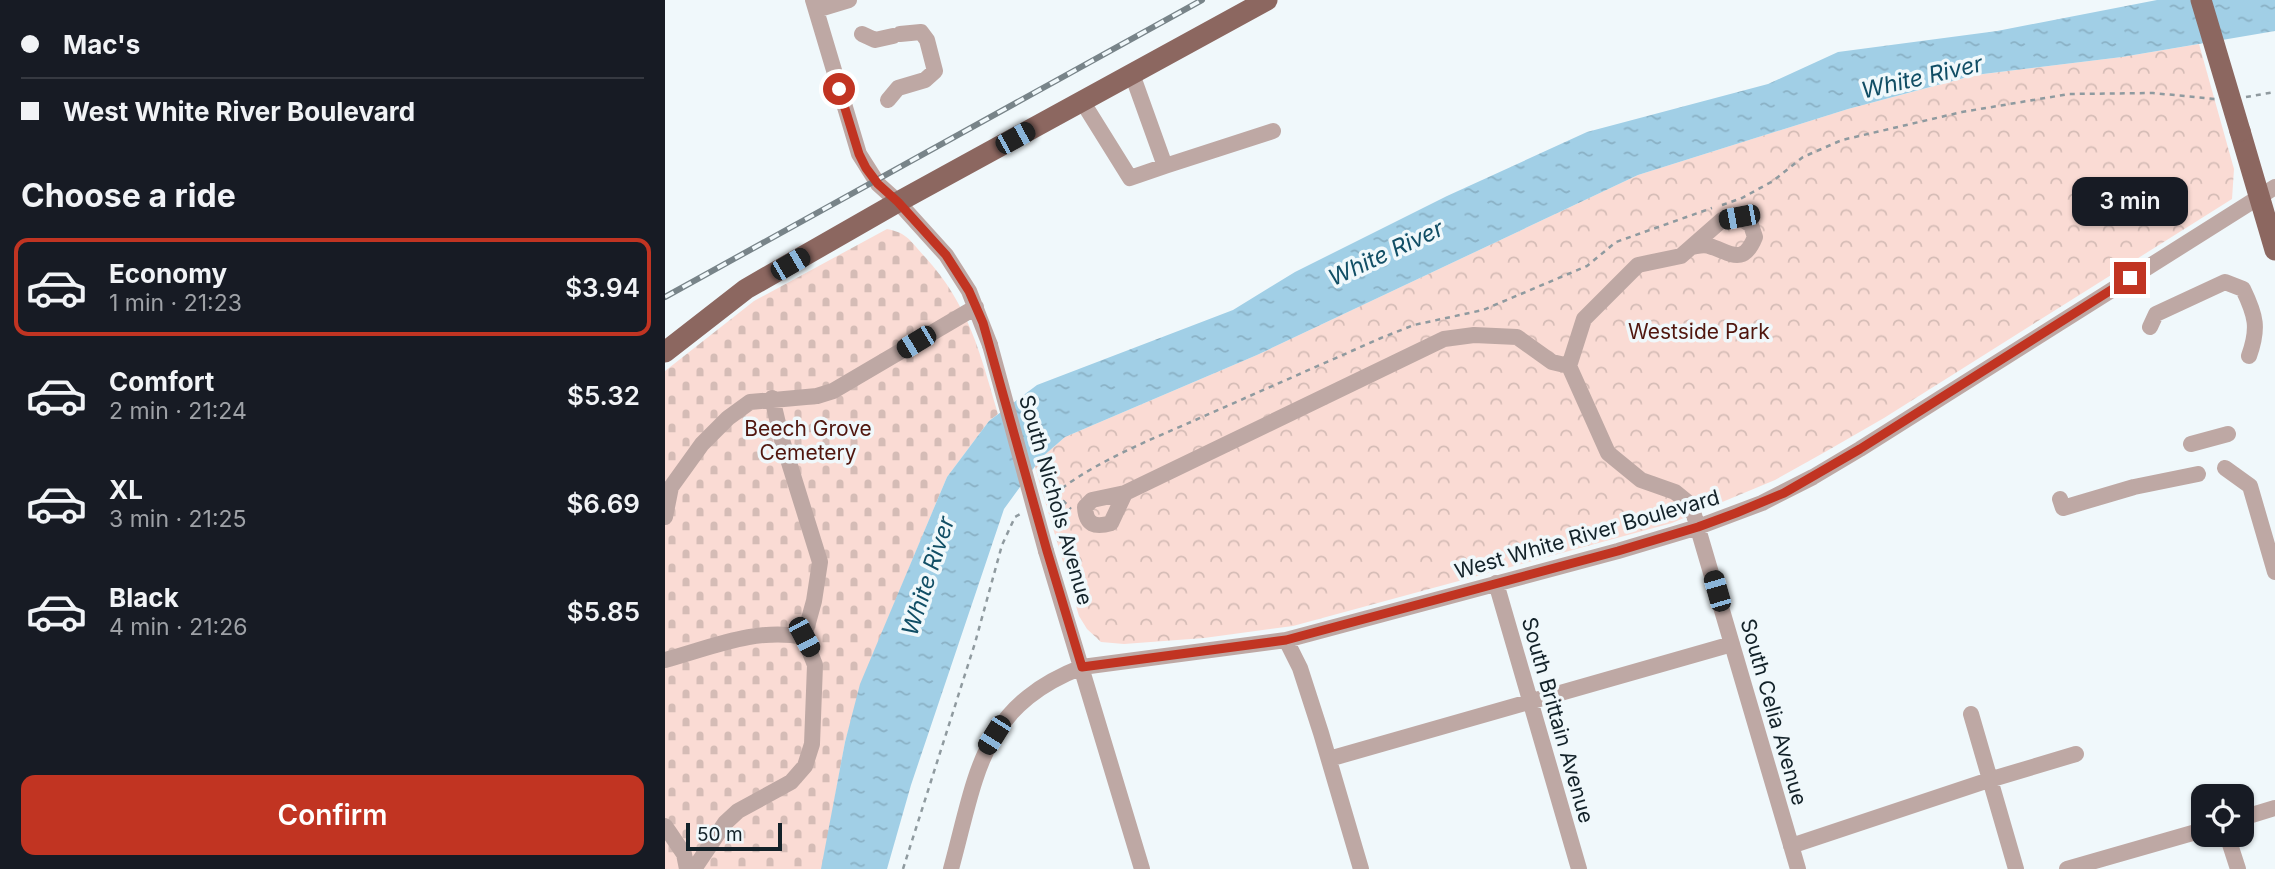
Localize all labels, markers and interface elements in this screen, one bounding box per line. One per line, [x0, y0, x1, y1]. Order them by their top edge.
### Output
text: Mac's [63, 29, 140, 60]
water label: White River [1859, 49, 1987, 105]
route start [823, 73, 855, 105]
text: West White River Boulevard [63, 96, 415, 127]
car [992, 119, 1039, 157]
text: Choose a ride [21, 176, 236, 215]
callout: 3 min [2072, 176, 2188, 226]
text: 3 min [2099, 187, 2161, 215]
car [1717, 203, 1762, 231]
water label: White River [1324, 214, 1449, 292]
car [767, 244, 814, 284]
icon: car [25, 256, 88, 319]
text: Economy [109, 258, 227, 289]
route end [2114, 262, 2146, 294]
text: $3.94 [565, 272, 640, 303]
text: 1 min · 21:23 [109, 289, 242, 317]
park label: Westside Park [1628, 319, 1770, 344]
car [893, 322, 940, 362]
icon: car [25, 364, 88, 427]
text: Comfort [109, 366, 214, 397]
text: $5.32 [567, 380, 640, 411]
street label: South Nichols Avenue [1014, 392, 1098, 608]
text: 2 min · 21:24 [109, 397, 247, 425]
park label: Beech Grove Cemetery [744, 416, 872, 465]
icon: car [25, 472, 88, 535]
text: XL [109, 474, 143, 505]
street label: West White River Boulevard [1452, 484, 1722, 584]
text: $6.69 [566, 488, 640, 519]
text: 3 min · 21:25 [109, 505, 247, 533]
water label: White River [896, 512, 961, 639]
car [1702, 568, 1733, 614]
icon: car [25, 580, 88, 643]
text: Black [109, 582, 179, 613]
text: $5.85 [567, 596, 640, 627]
text: 4 min · 21:26 [109, 613, 248, 641]
car [785, 614, 824, 660]
street label: South Brittain Avenue [1517, 614, 1599, 826]
street label: South Celia Avenue [1735, 616, 1813, 808]
car [974, 712, 1015, 758]
button: Confirm [21, 775, 644, 855]
map controls [2191, 784, 2254, 847]
button: locate [2191, 784, 2254, 847]
scale bar [686, 820, 782, 852]
text: 50 m [697, 823, 743, 846]

